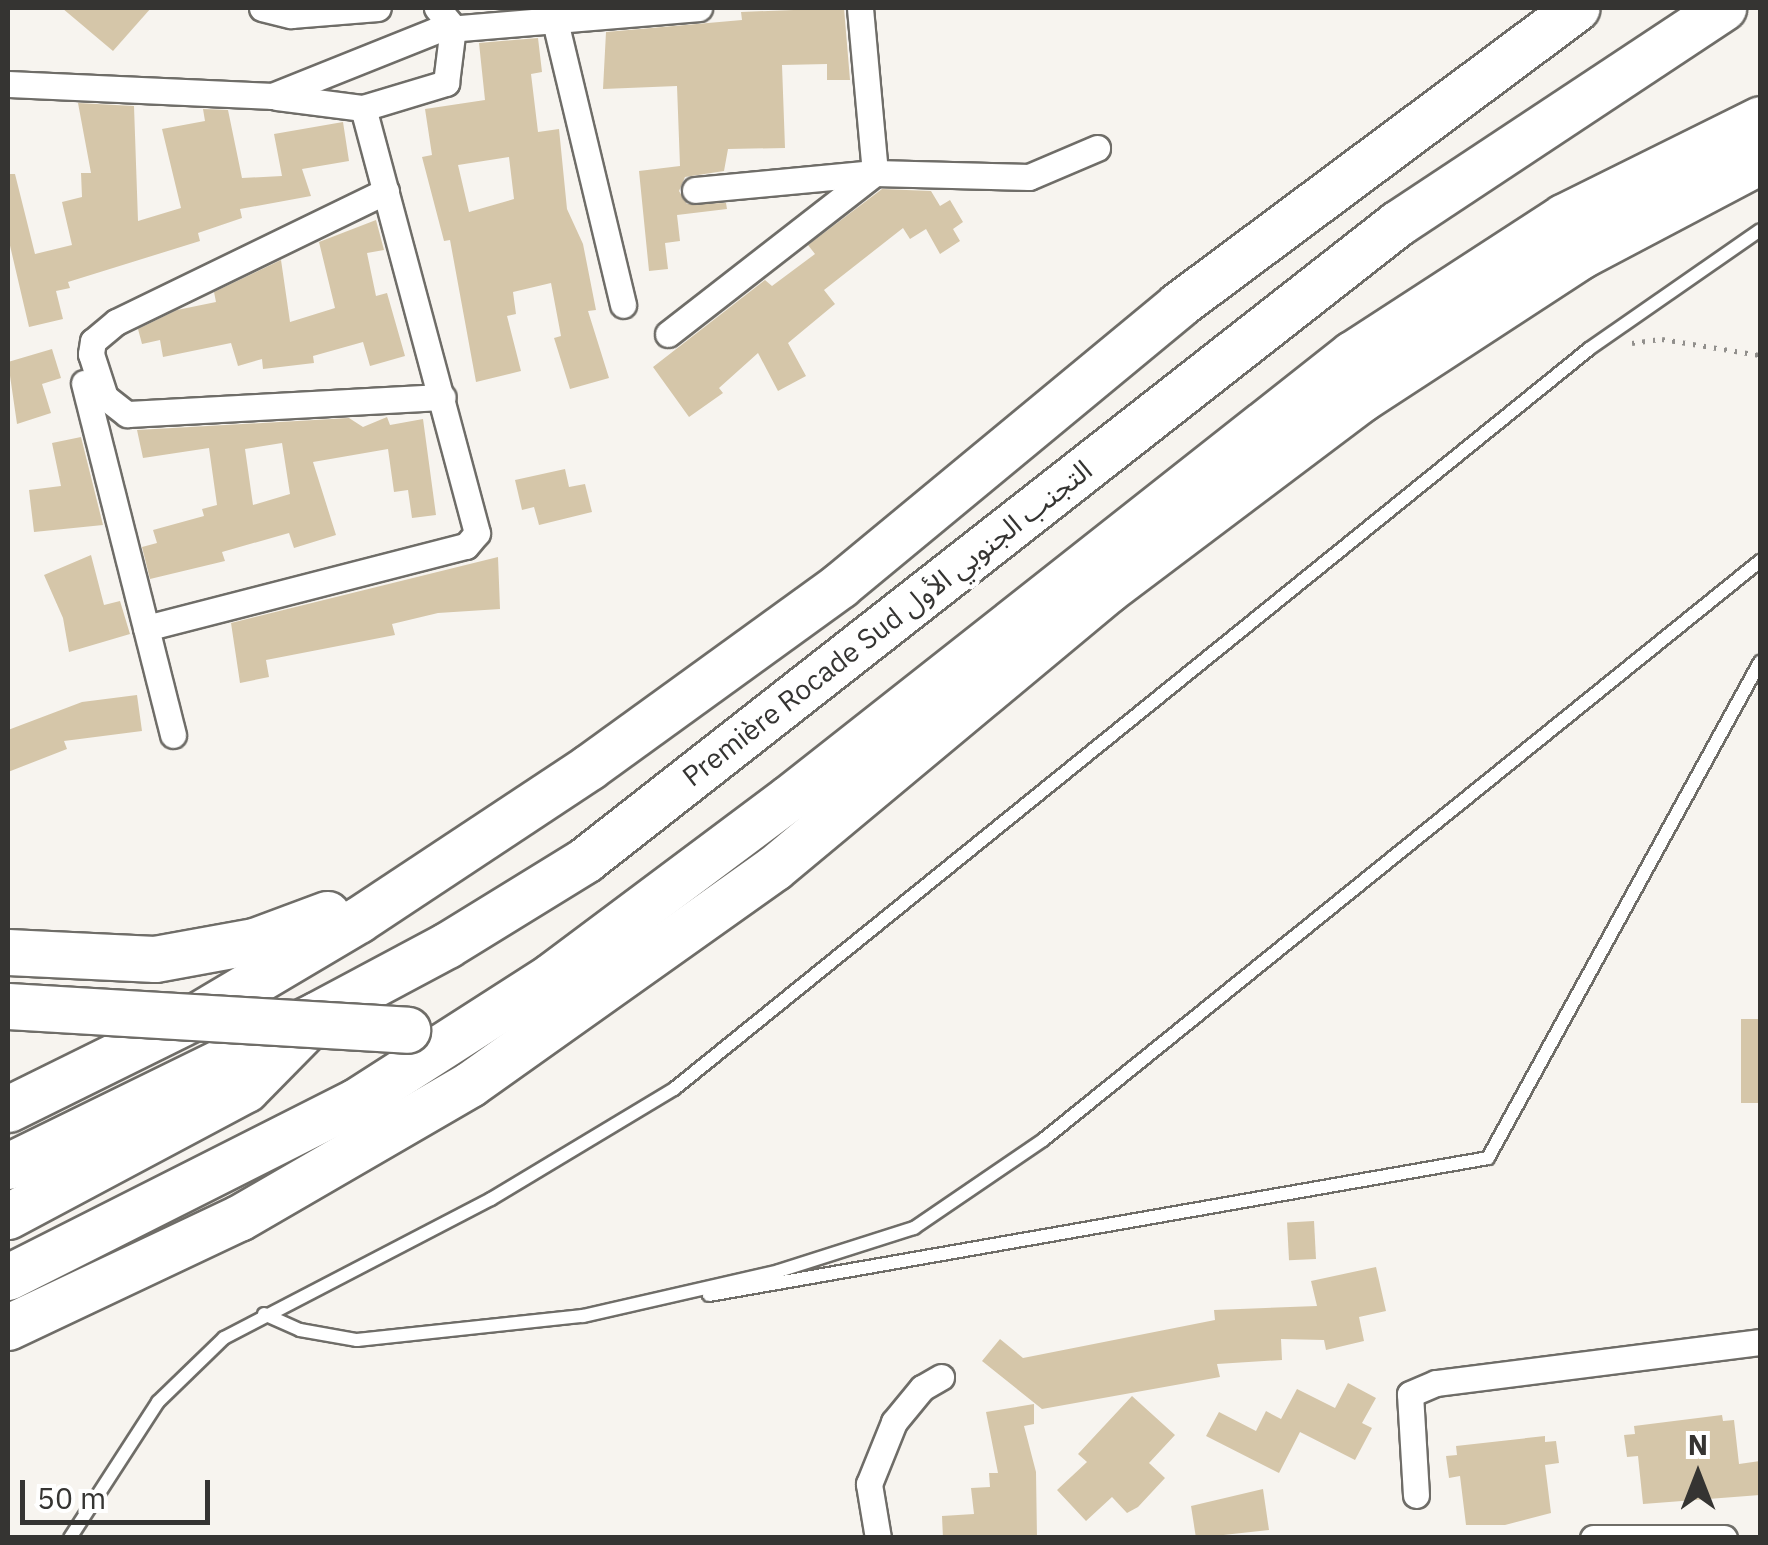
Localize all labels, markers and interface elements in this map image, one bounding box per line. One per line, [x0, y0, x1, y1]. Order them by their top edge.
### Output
street label: Première Rocade Sud التجنب الجنوبي الأول [676, 453, 1098, 793]
north arrow [1648, 1425, 1748, 1525]
text: N [1688, 1426, 1708, 1463]
scale bar [25, 1460, 215, 1522]
text: 50 m [37, 1478, 106, 1517]

